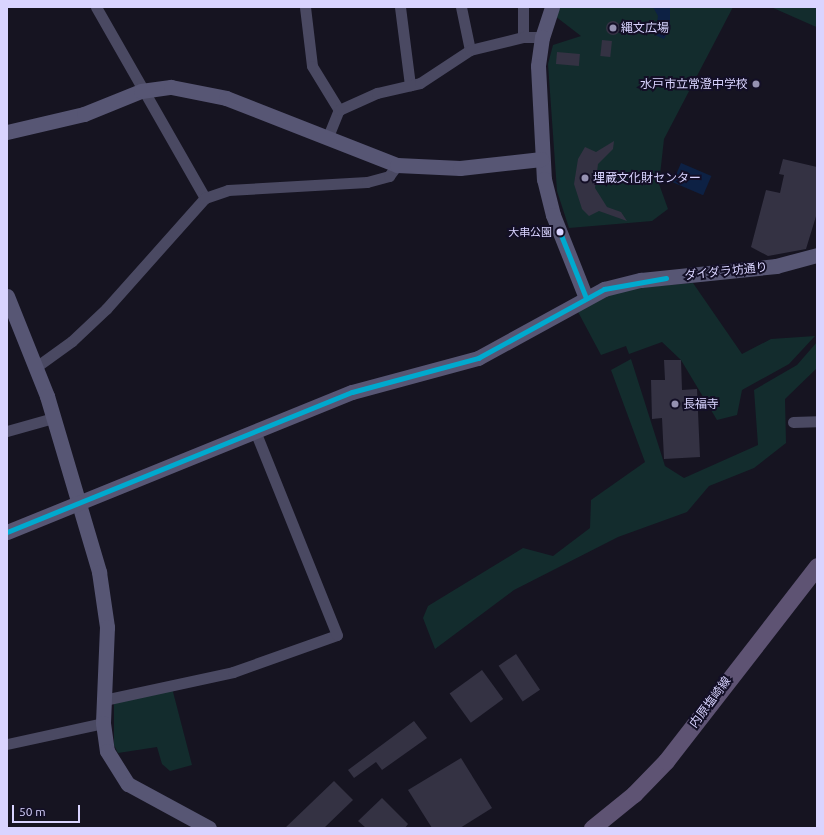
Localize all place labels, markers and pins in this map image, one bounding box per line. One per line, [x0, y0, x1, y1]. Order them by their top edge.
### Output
place label: 縄文広場 [621, 21, 669, 35]
marker: 縄文広場 [608, 23, 618, 33]
place label: 水戸市立常澄中学校 [640, 77, 748, 91]
marker: 水戸市立常澄中学校 [751, 79, 761, 89]
place label: 埋蔵文化財センター [593, 171, 701, 185]
marker: 埋蔵文化財センター [580, 173, 590, 183]
place label: 大串公園 [508, 225, 552, 239]
marker: 大串公園 [555, 227, 565, 237]
place label: 長福寺 [683, 397, 719, 411]
marker: 長福寺 [670, 399, 680, 409]

